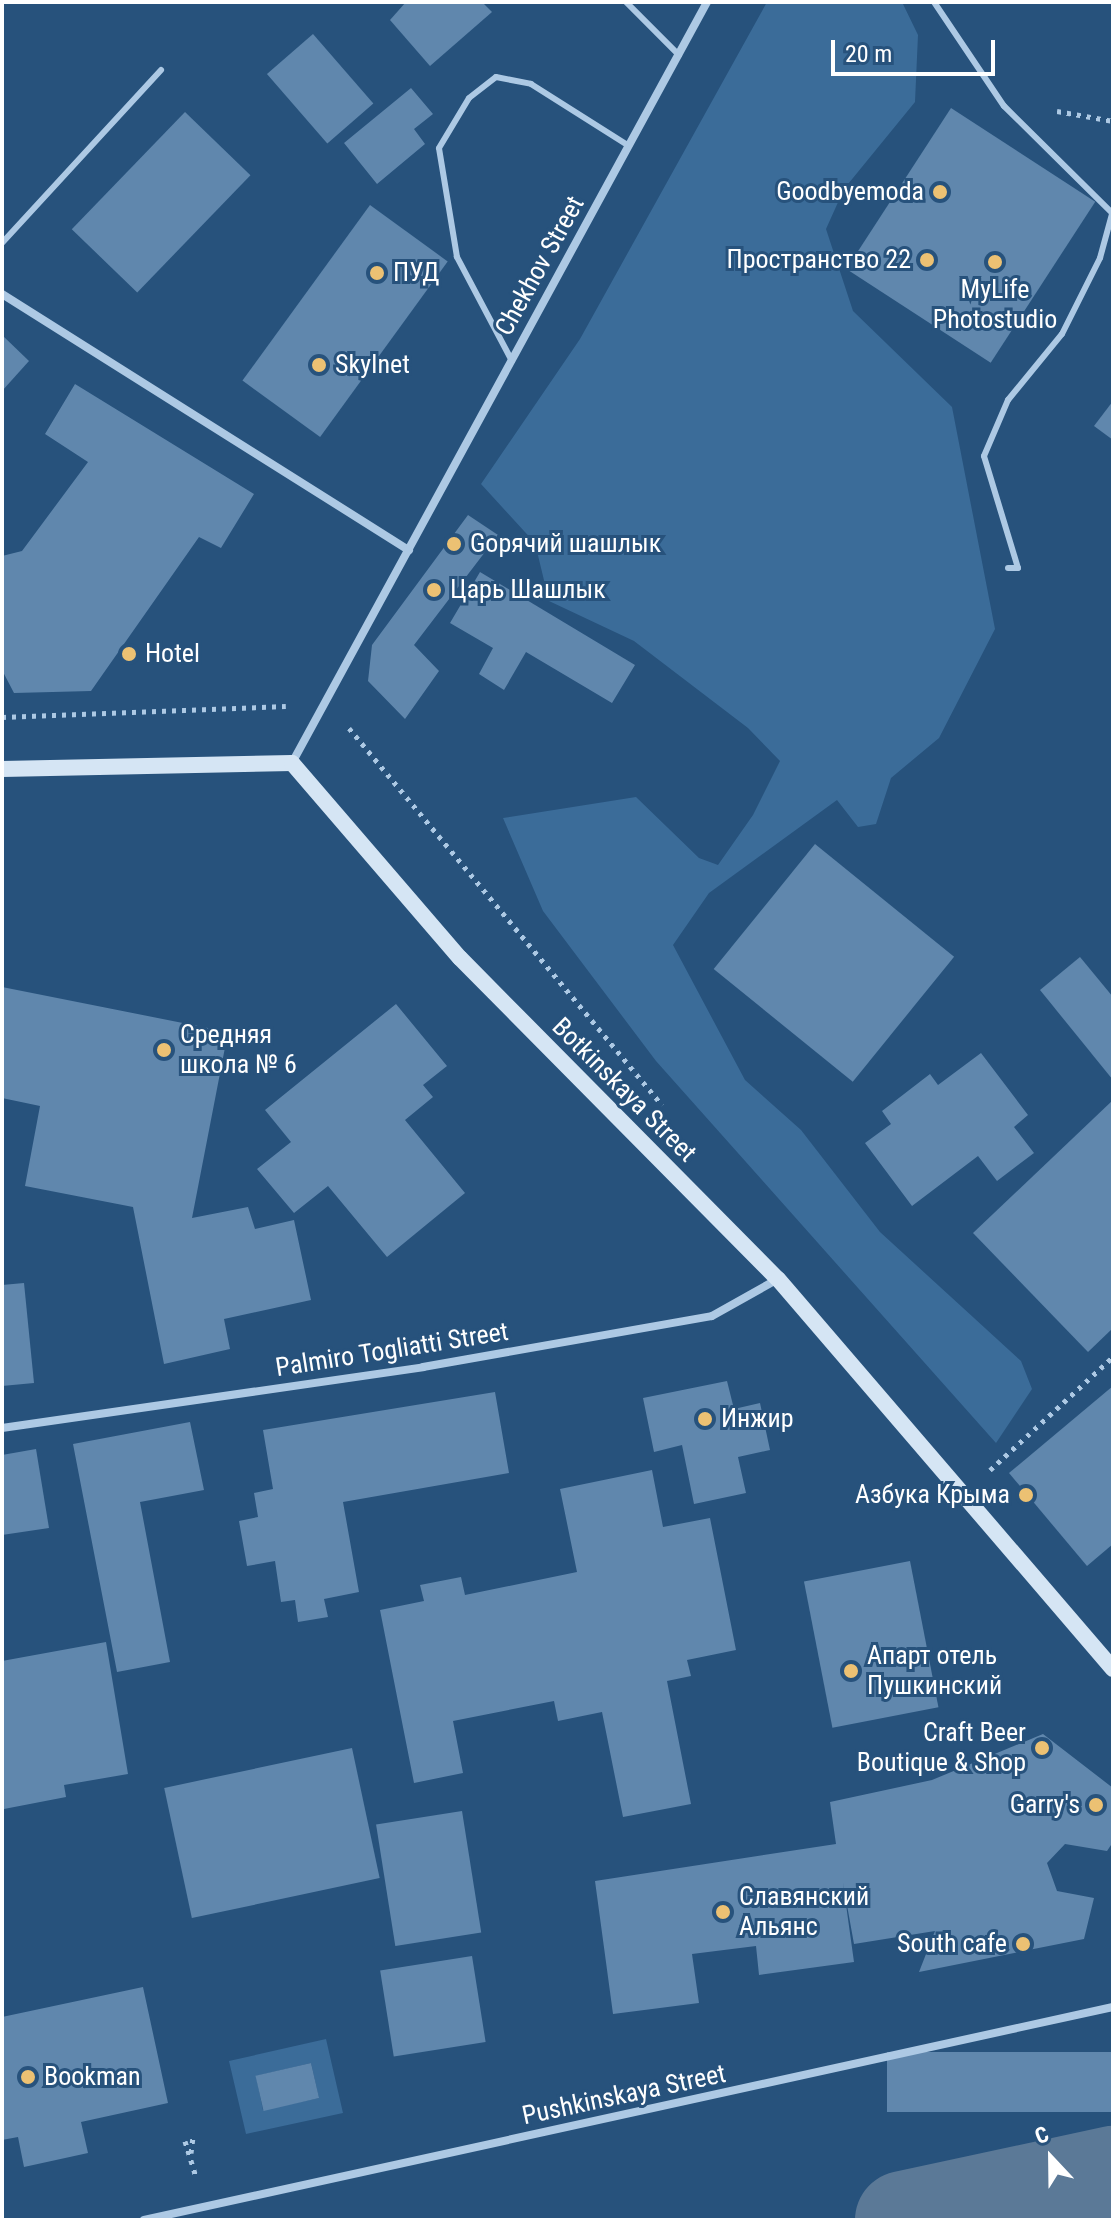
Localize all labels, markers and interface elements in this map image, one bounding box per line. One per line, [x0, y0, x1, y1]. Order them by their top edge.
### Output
scale bar [835, 24, 999, 74]
text: 20 m [845, 40, 892, 68]
place label: Goodbyemoda [776, 176, 924, 208]
marker: Goodbyemoda [931, 183, 949, 201]
street label: Chekhov Street [489, 191, 591, 341]
place label: Пространство 22 [727, 244, 911, 276]
marker: Пространство 22 [918, 251, 936, 269]
marker: MyLife Photostudio [986, 253, 1004, 271]
place label: ПУД [393, 257, 440, 289]
marker: ПУД [368, 264, 386, 282]
place label: MyLife Photostudio [933, 274, 1057, 336]
place label: SkyInet [335, 349, 410, 381]
marker: SkyInet [310, 356, 328, 374]
place label: Goрячий шашлык [470, 528, 661, 560]
marker: Goрячий шашлык [445, 535, 463, 553]
place label: Царь Шашлык [450, 574, 606, 606]
marker: Царь Шашлык [425, 581, 443, 599]
place label: Hotel [145, 638, 200, 670]
marker: Hotel [120, 645, 138, 663]
street label: Botkinskaya Street [545, 1011, 703, 1169]
place label: Средняя школа № 6 [180, 1019, 297, 1080]
marker: Средняя школа № 6 [155, 1041, 173, 1059]
street label: Palmiro Togliatti Street [273, 1316, 511, 1384]
place label: Инжир [721, 1403, 794, 1435]
marker: Инжир [696, 1410, 714, 1428]
place label: Азбука Крыма [855, 1479, 1010, 1511]
marker: Азбука Крыма [1017, 1486, 1035, 1504]
place label: Апарт отель Пушкинский [867, 1640, 1002, 1702]
marker: Апарт отель Пушкинский [842, 1662, 860, 1680]
place label: Craft Beer Boutique & Shop [857, 1717, 1026, 1778]
marker: Craft Beer Boutique & Shop [1033, 1739, 1051, 1757]
place label: Garry's [1010, 1789, 1080, 1821]
marker: Garry's [1087, 1796, 1105, 1814]
place label: Славянский Альянс [739, 1881, 869, 1942]
marker: Славянский Альянс [714, 1903, 732, 1921]
place label: South cafe [897, 1928, 1007, 1960]
marker: South cafe [1014, 1935, 1032, 1953]
street label: Pushkinskaya Street [519, 2058, 729, 2132]
place label: Bookman [44, 2061, 141, 2093]
marker: Bookman [19, 2068, 37, 2086]
north arrow [1011, 2118, 1091, 2198]
text: С [1031, 2121, 1052, 2149]

